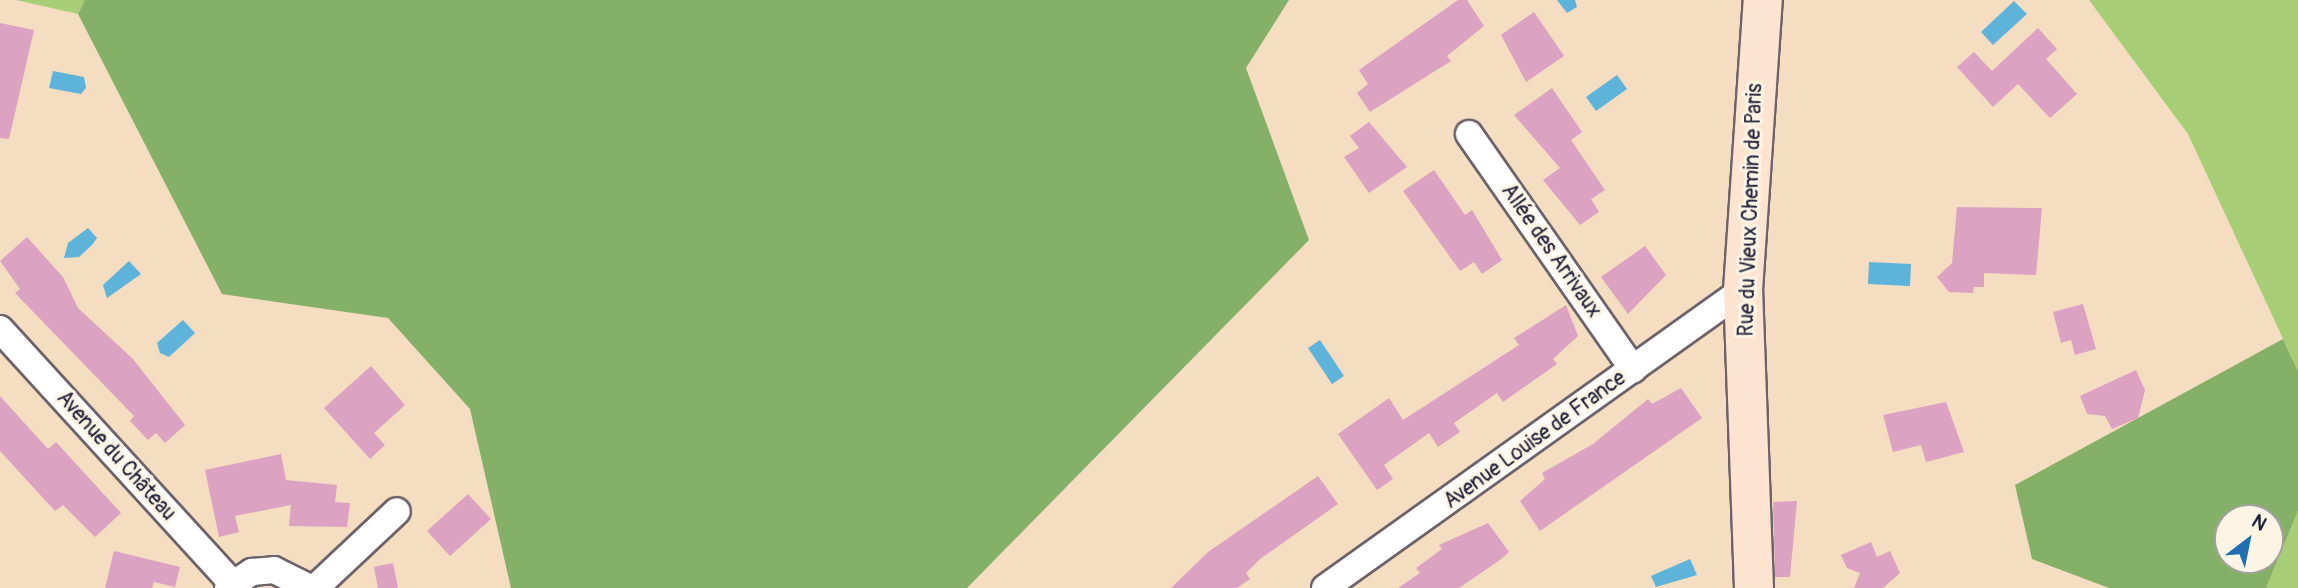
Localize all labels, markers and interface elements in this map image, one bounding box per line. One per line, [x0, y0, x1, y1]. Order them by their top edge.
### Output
street label: Rue du Vieux Chemin de Paris [1734, 83, 1768, 337]
street label: Allée des Arrivaux [1496, 179, 1606, 323]
street label: Avenue Louise de France [1439, 366, 1631, 514]
street label: Avenue du Château [51, 386, 181, 526]
north arrow [2214, 504, 2284, 574]
text: N [2247, 509, 2271, 536]

